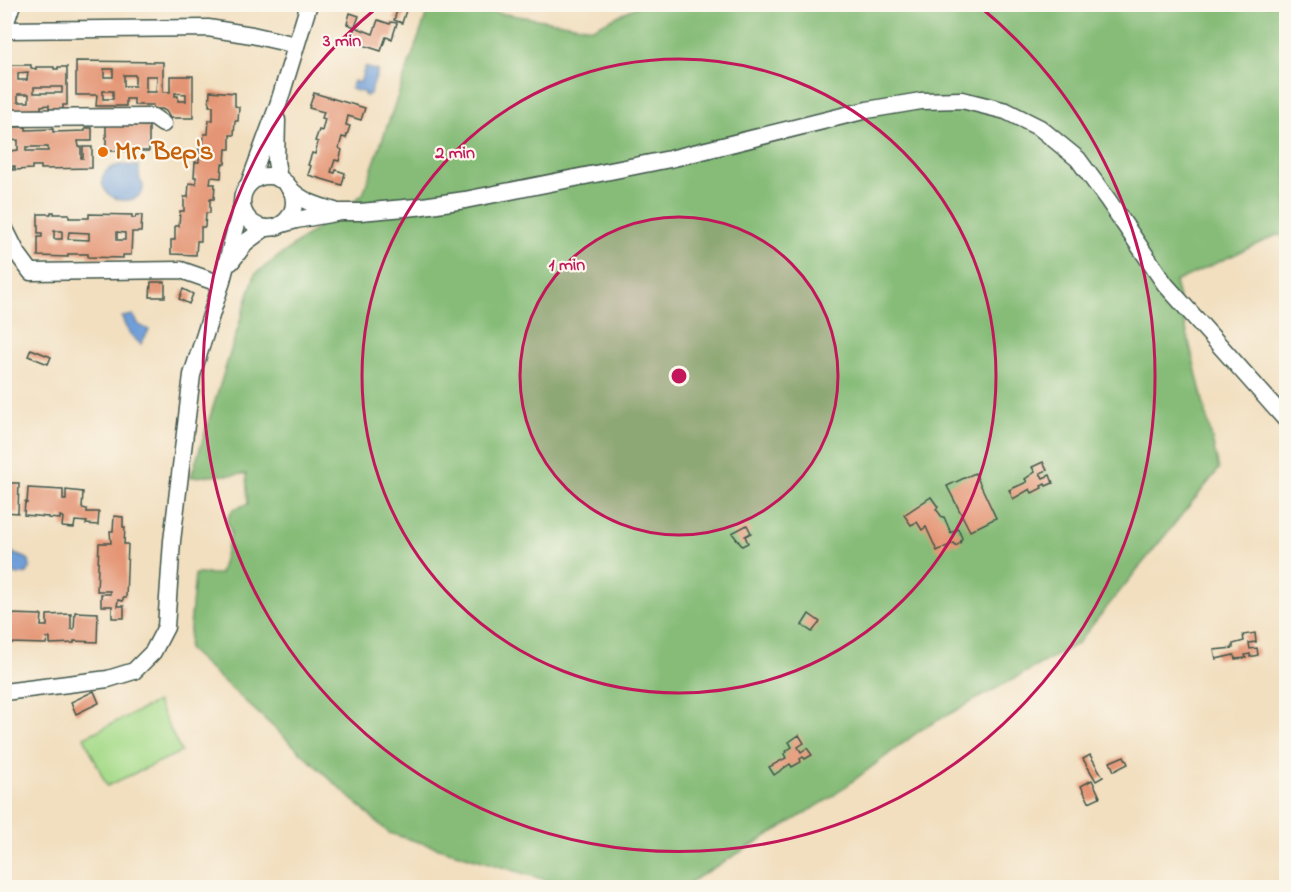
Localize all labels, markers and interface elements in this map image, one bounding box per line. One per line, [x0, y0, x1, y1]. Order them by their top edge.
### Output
text: 3 min [322, 29, 361, 55]
place label: Mr. Bep's [115, 133, 214, 172]
text: 2 min [434, 141, 475, 167]
marker: Mr. Bep's [96, 145, 110, 159]
text: 1 min [549, 253, 585, 279]
centre of rings [669, 366, 689, 386]

